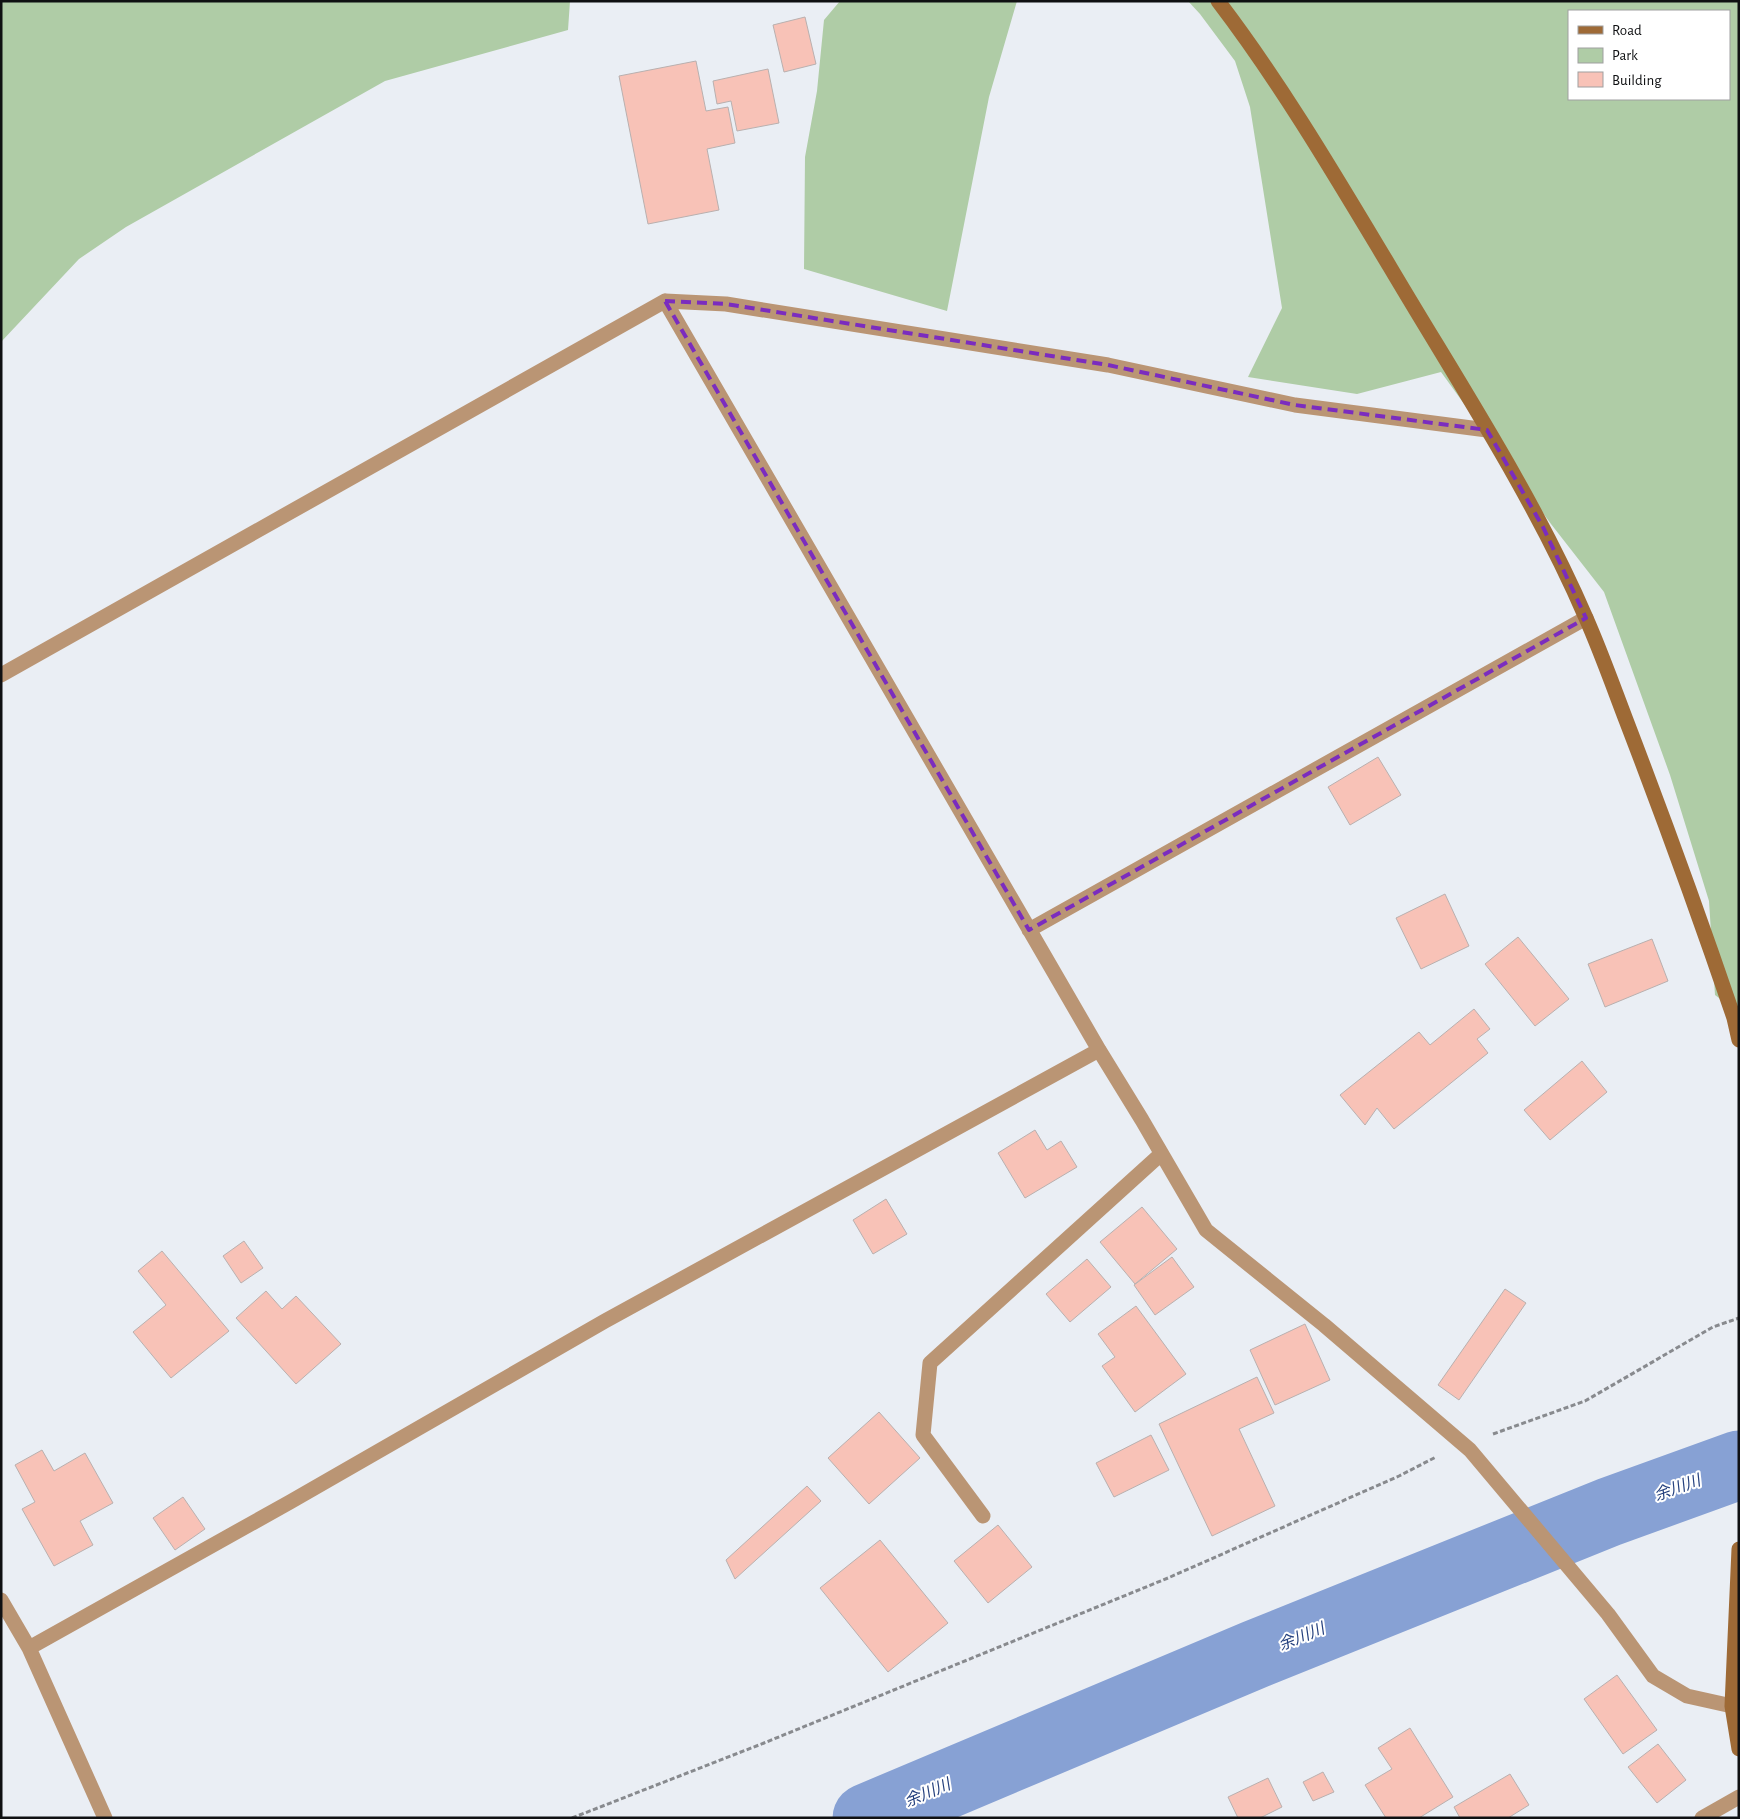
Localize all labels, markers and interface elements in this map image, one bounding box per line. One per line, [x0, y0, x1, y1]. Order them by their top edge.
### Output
legend [1568, 10, 1730, 100]
text: Road [1612, 23, 1642, 38]
text: Park [1612, 48, 1638, 63]
text: Building [1612, 73, 1662, 88]
water label: 余川川 [1652, 1471, 1705, 1504]
water label: 余川川 [1276, 1619, 1328, 1653]
water label: 余川川 [902, 1774, 954, 1810]

